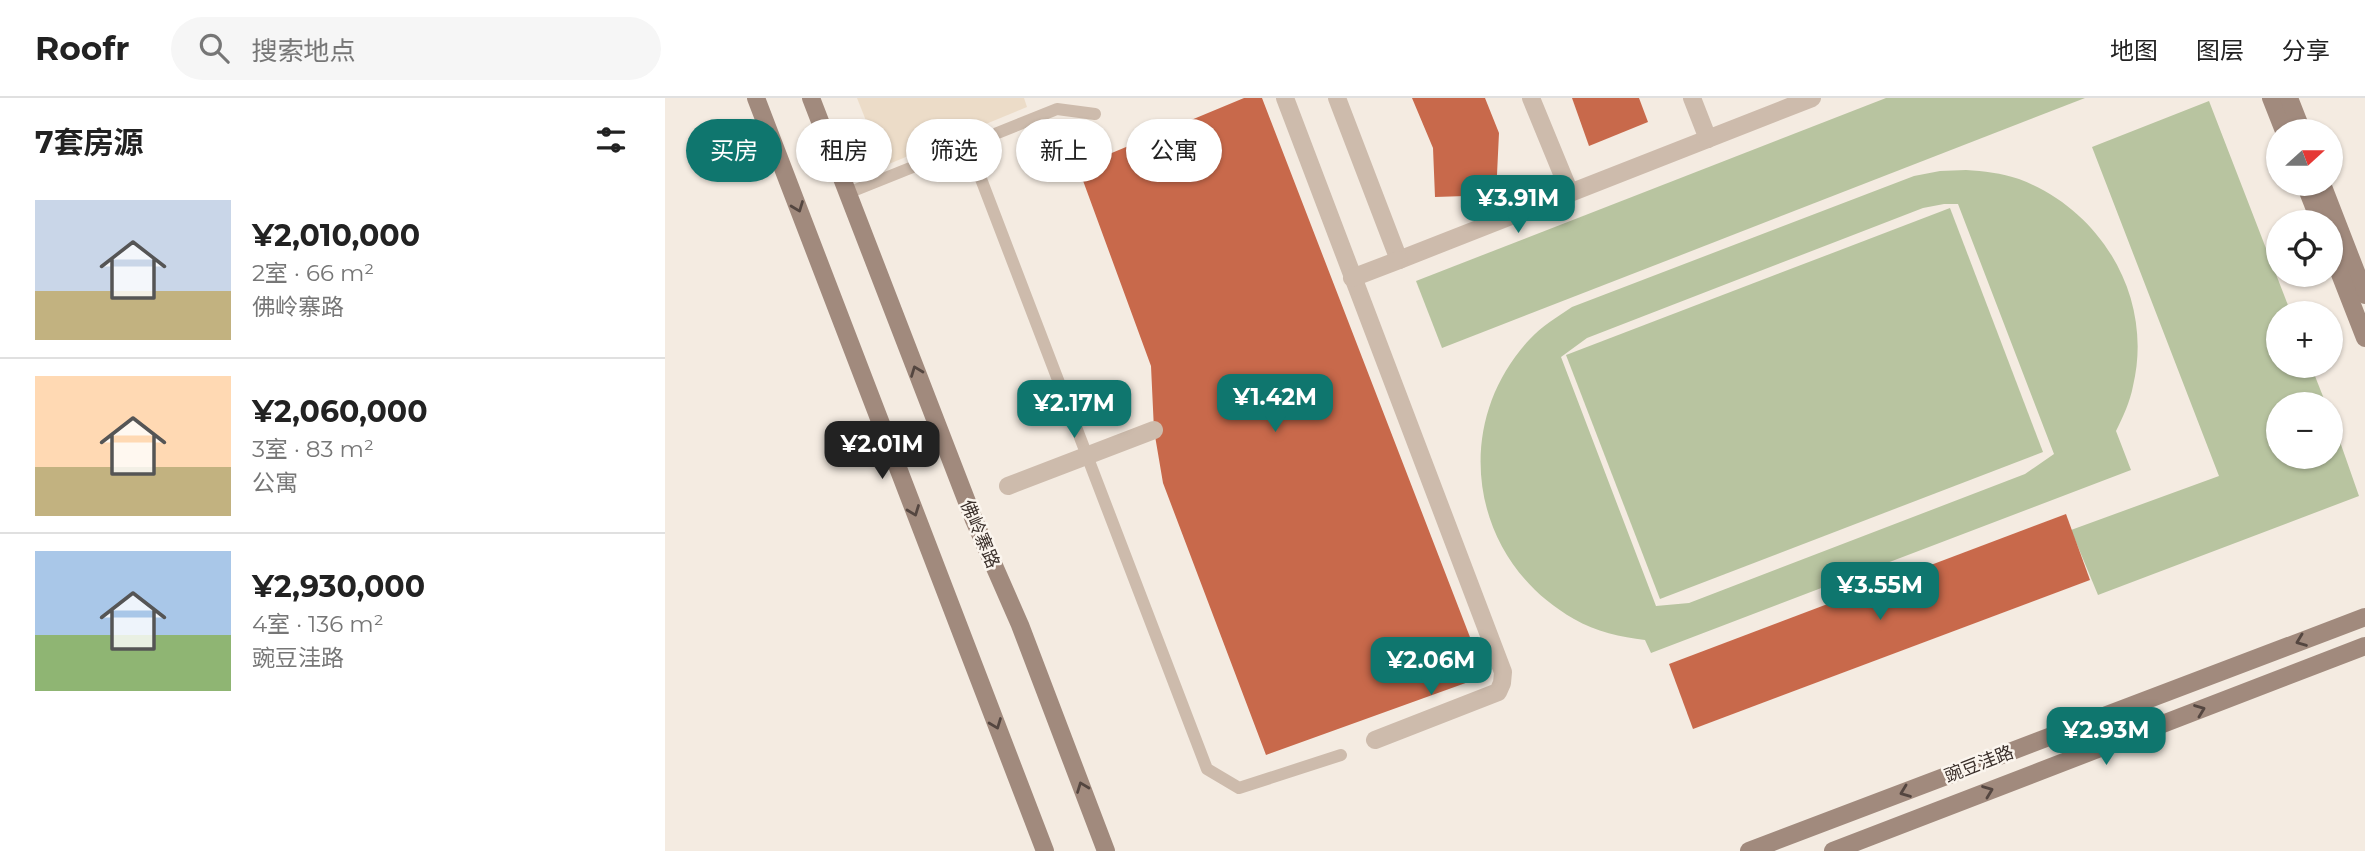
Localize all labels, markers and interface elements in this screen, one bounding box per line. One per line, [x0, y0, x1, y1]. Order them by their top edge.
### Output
search box [171, 17, 661, 80]
text: Roofr [35, 28, 129, 68]
icon: search [195, 29, 233, 67]
text: 搜索地点 [251, 35, 356, 67]
text: 地图 [2110, 36, 2158, 65]
text: 图层 [2196, 36, 2244, 65]
text: 分享 [2282, 36, 2330, 65]
chip: 买房 [686, 119, 782, 182]
chip: 租房 [796, 119, 892, 182]
chip: 筛选 [906, 119, 1002, 182]
chip: 新上 [1016, 119, 1112, 182]
chip: 公寓 [1126, 119, 1222, 182]
north arrow [2266, 119, 2343, 196]
map controls [2266, 119, 2343, 469]
icon: filters [592, 121, 630, 159]
text: 7套房源 [35, 124, 144, 161]
pin: ¥3.91M [1461, 176, 1575, 235]
text: ¥3.91M [1477, 184, 1559, 212]
one-way arrow [789, 201, 803, 213]
button: locate [2266, 210, 2343, 287]
text: ¥2,010,000 [252, 217, 420, 254]
icon: home [91, 228, 175, 312]
text: 2室 · 66 m² [252, 259, 374, 287]
text: 佛岭寨路 [252, 293, 344, 321]
button: + [2266, 301, 2343, 378]
one-way arrow [911, 366, 925, 378]
pin: ¥1.42M [1218, 374, 1332, 434]
pin: ¥2.17M [1017, 380, 1131, 440]
text: ¥1.42M [1233, 383, 1317, 411]
text: ¥2.17M [1033, 389, 1115, 417]
button: − [2266, 392, 2343, 469]
text: ¥2,060,000 [252, 393, 428, 430]
icon: home [91, 404, 175, 488]
pin: ¥2.01M [825, 422, 939, 481]
text: ¥2.01M [841, 430, 923, 458]
text: 3室 · 83 m² [252, 435, 374, 463]
text: 公寓 [252, 469, 298, 497]
street label: 佛岭寨路 [956, 497, 1004, 571]
one-way arrow [906, 505, 920, 517]
pin: ¥3.55M [1823, 562, 1937, 622]
text: ¥2,930,000 [252, 568, 425, 605]
text: ¥3.55M [1837, 571, 1923, 599]
icon: home [91, 579, 175, 663]
text: 4室 · 136 m² [252, 610, 384, 638]
one-way arrow [2296, 633, 2308, 647]
pin: ¥2.06M [1374, 638, 1488, 697]
text: 豌豆洼路 [252, 644, 344, 672]
text: ¥2.06M [1387, 646, 1475, 674]
one-way arrow [2194, 704, 2206, 718]
pin: ¥2.93M [2049, 708, 2163, 767]
text: ¥2.93M [2063, 716, 2149, 744]
one-way arrow [988, 717, 1002, 729]
street label: 豌豆洼路 [1941, 741, 2017, 787]
one-way arrow [1076, 782, 1090, 794]
one-way arrow [1900, 783, 1912, 797]
one-way arrow [1981, 786, 1993, 800]

